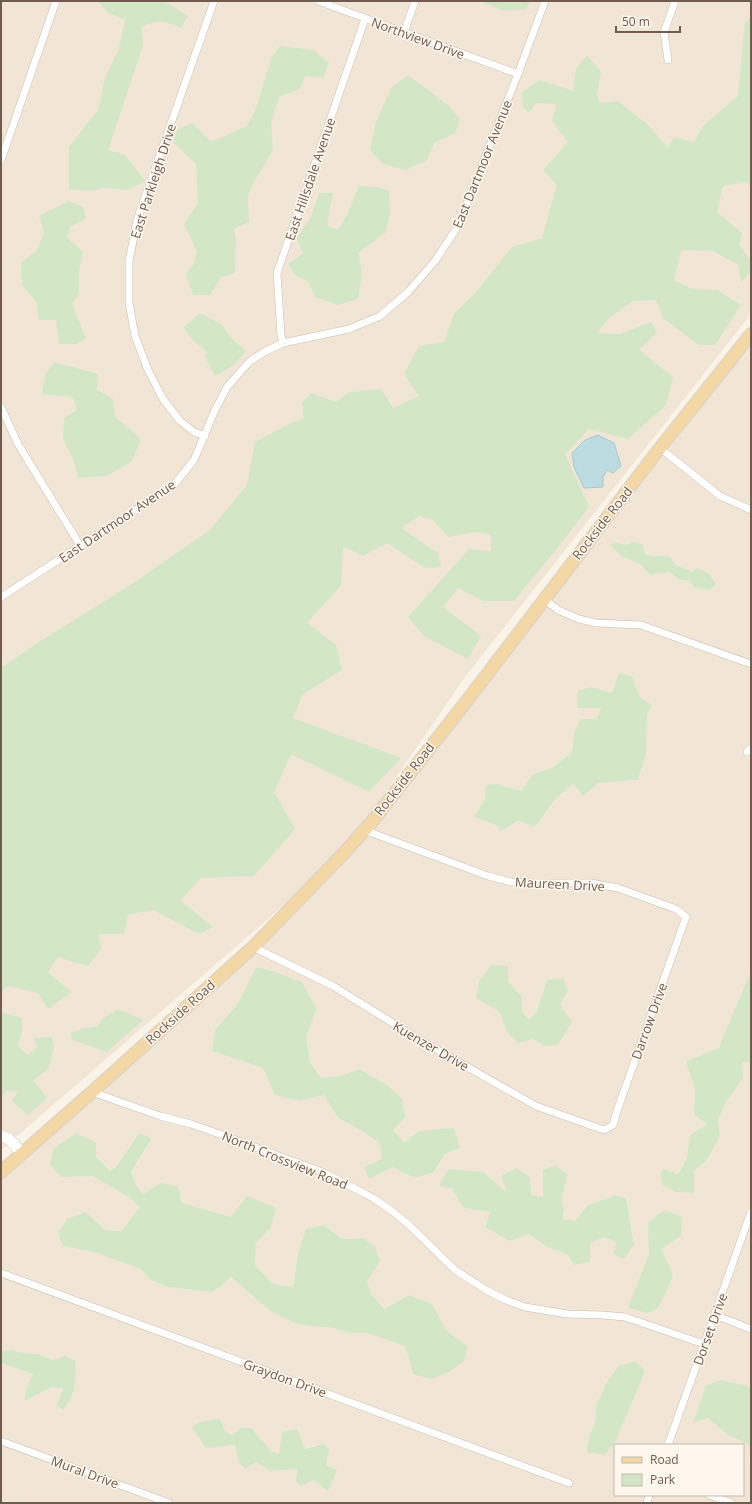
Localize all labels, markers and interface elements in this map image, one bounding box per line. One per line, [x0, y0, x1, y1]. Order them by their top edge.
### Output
scale bar [616, 8, 680, 34]
street label: Northview Drive [369, 13, 467, 63]
text: 50 m [622, 13, 650, 30]
street label: East Dartmoor Avenue [448, 97, 516, 231]
street label: East Hillsdale Avenue [281, 115, 339, 243]
street label: East Parkleigh Drive [126, 121, 180, 241]
street label: East Dartmoor Avenue [55, 475, 179, 567]
street label: Rockside Road [568, 483, 636, 563]
street label: Rockside Road [370, 739, 438, 819]
street label: Maureen Drive [515, 873, 605, 895]
street label: Rockside Road [141, 976, 219, 1048]
street label: Darrow Drive [627, 980, 671, 1062]
street label: Kuenzer Drive [390, 1017, 472, 1075]
street label: North Crossview Road [219, 1127, 351, 1193]
street label: Dorset Drive [689, 1290, 731, 1368]
street label: Graydon Drive [241, 1355, 329, 1401]
legend [614, 1444, 744, 1496]
street label: Mural Drive [49, 1451, 121, 1493]
text: Road [650, 1451, 679, 1468]
text: Park [650, 1471, 676, 1488]

